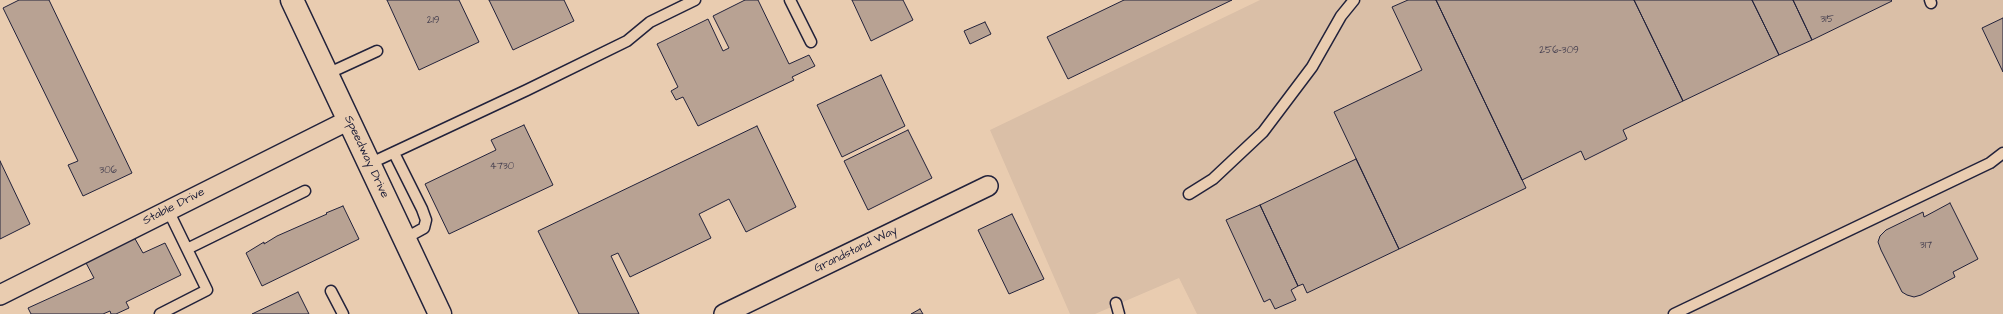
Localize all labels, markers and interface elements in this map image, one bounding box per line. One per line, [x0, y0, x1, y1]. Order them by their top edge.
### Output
house number: 315 [1820, 14, 1834, 26]
house number: 219 [427, 15, 439, 27]
house number: 256-309 [1539, 45, 1579, 57]
street label: Speedway Drive [341, 113, 391, 201]
house number: 4730 [490, 161, 514, 173]
house number: 306 [99, 165, 117, 177]
street label: Stable Drive [141, 185, 207, 229]
street label: Grandstand Way [812, 224, 900, 276]
house number: 317 [1920, 240, 1932, 252]

